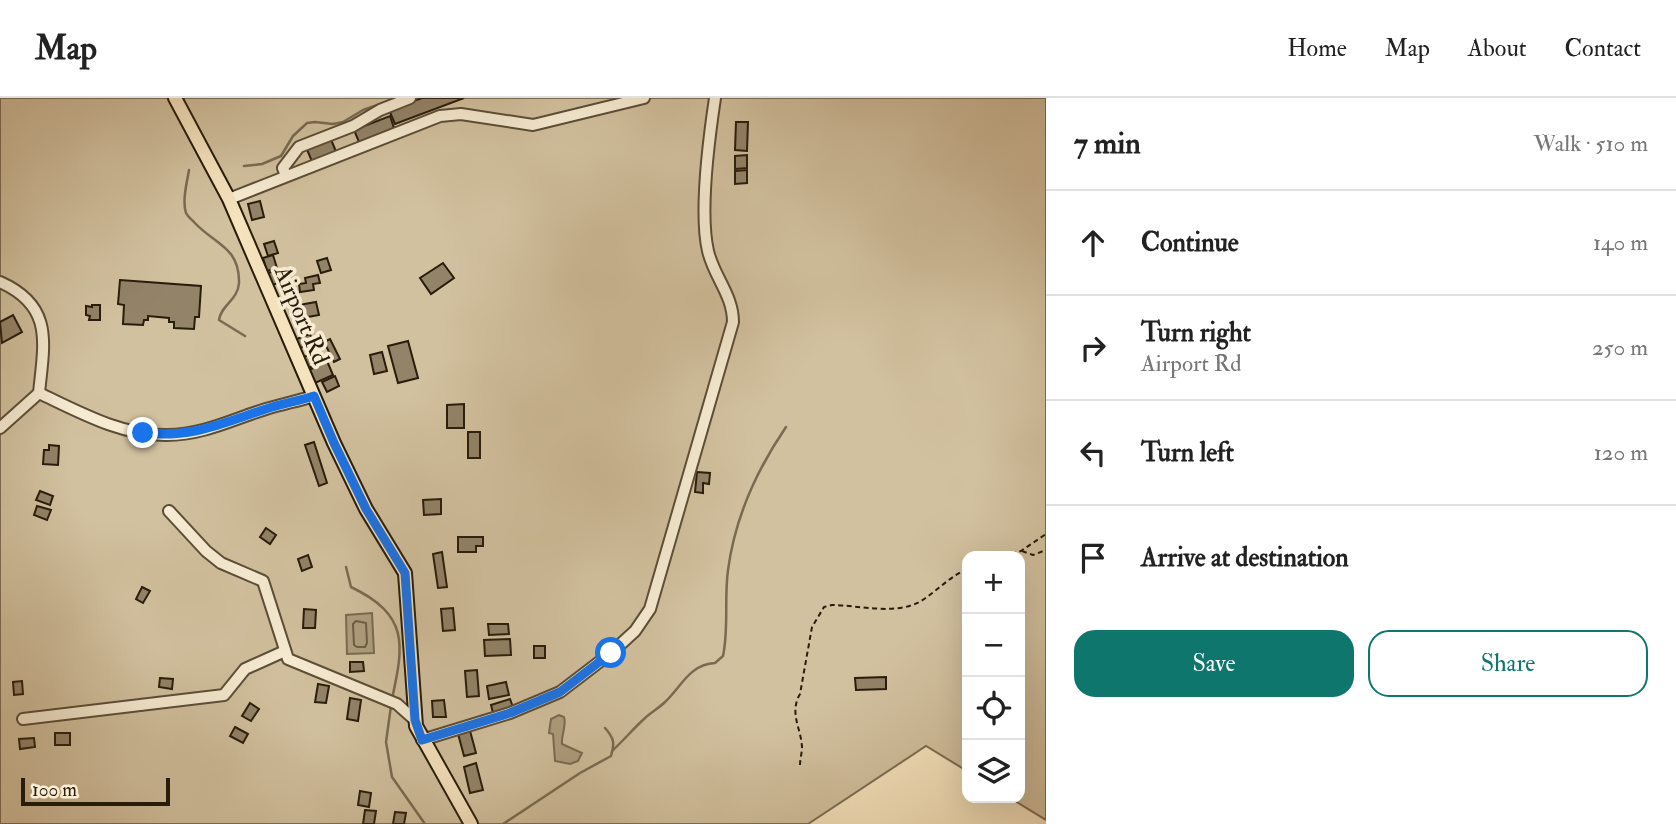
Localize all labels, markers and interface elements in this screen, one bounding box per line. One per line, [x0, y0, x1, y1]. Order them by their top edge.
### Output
text: Map [35, 28, 97, 69]
text: Home [1287, 33, 1347, 64]
text: Map [1385, 33, 1430, 64]
text: About [1468, 33, 1527, 64]
text: Contact [1565, 33, 1641, 64]
text: 7 min [1074, 125, 1141, 162]
text: Walk · 510 m [1533, 129, 1648, 158]
icon: ahead [1074, 224, 1112, 262]
text: Continue [1141, 227, 1239, 259]
text: 140 m [1593, 228, 1648, 257]
street label: Airport Rd [266, 260, 336, 370]
text: Turn right [1141, 317, 1251, 349]
icon: right [1074, 329, 1112, 367]
text: 250 m [1592, 333, 1648, 362]
text: Airport Rd [1141, 349, 1241, 378]
route end [127, 417, 158, 448]
icon: left [1074, 434, 1112, 472]
text: Turn left [1141, 437, 1234, 469]
text: 120 m [1594, 438, 1648, 467]
icon: arrive [1074, 539, 1112, 577]
text: Arrive at destination [1141, 542, 1349, 574]
map controls [962, 551, 1025, 803]
button: + [962, 551, 1025, 614]
button: − [962, 614, 1025, 677]
button: Save [1074, 630, 1354, 697]
button: Share [1368, 630, 1648, 697]
route start [595, 637, 626, 668]
button: locate [962, 677, 1025, 740]
button: layers [962, 740, 1025, 803]
scale bar [21, 775, 170, 807]
text: 100 m [32, 778, 77, 802]

